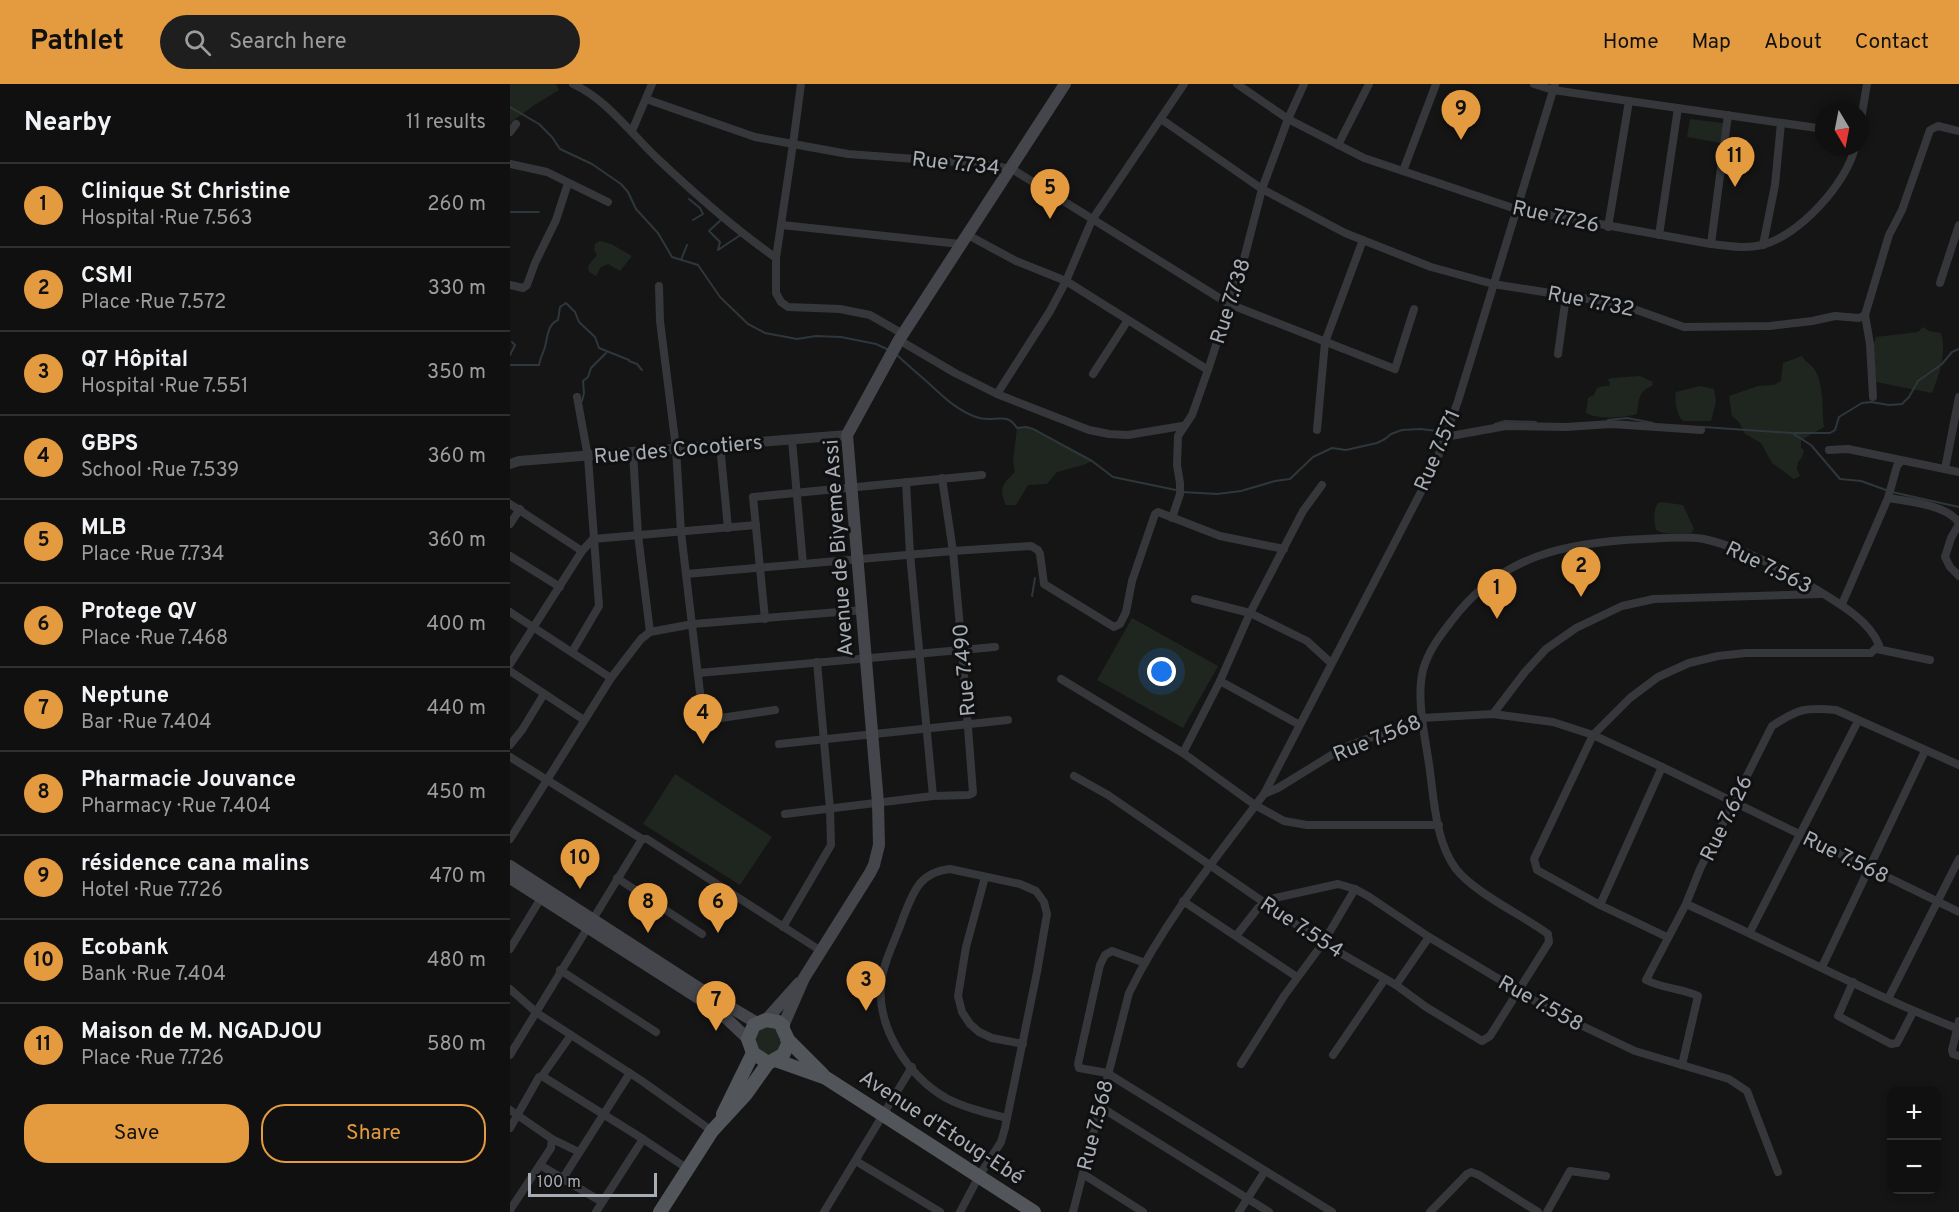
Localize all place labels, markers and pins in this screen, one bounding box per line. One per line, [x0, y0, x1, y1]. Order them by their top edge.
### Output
pin: 9 [1442, 91, 1480, 140]
pin: 11 [1716, 138, 1754, 187]
pin: 5 [1030, 170, 1070, 219]
pin: 2 [1562, 548, 1600, 597]
pin: 1 [1478, 570, 1516, 619]
pin: 4 [684, 694, 722, 744]
pin: 10 [560, 840, 600, 889]
pin: 8 [628, 884, 668, 933]
pin: 6 [698, 884, 738, 933]
pin: 3 [846, 962, 886, 1011]
pin: 7 [696, 982, 736, 1031]

